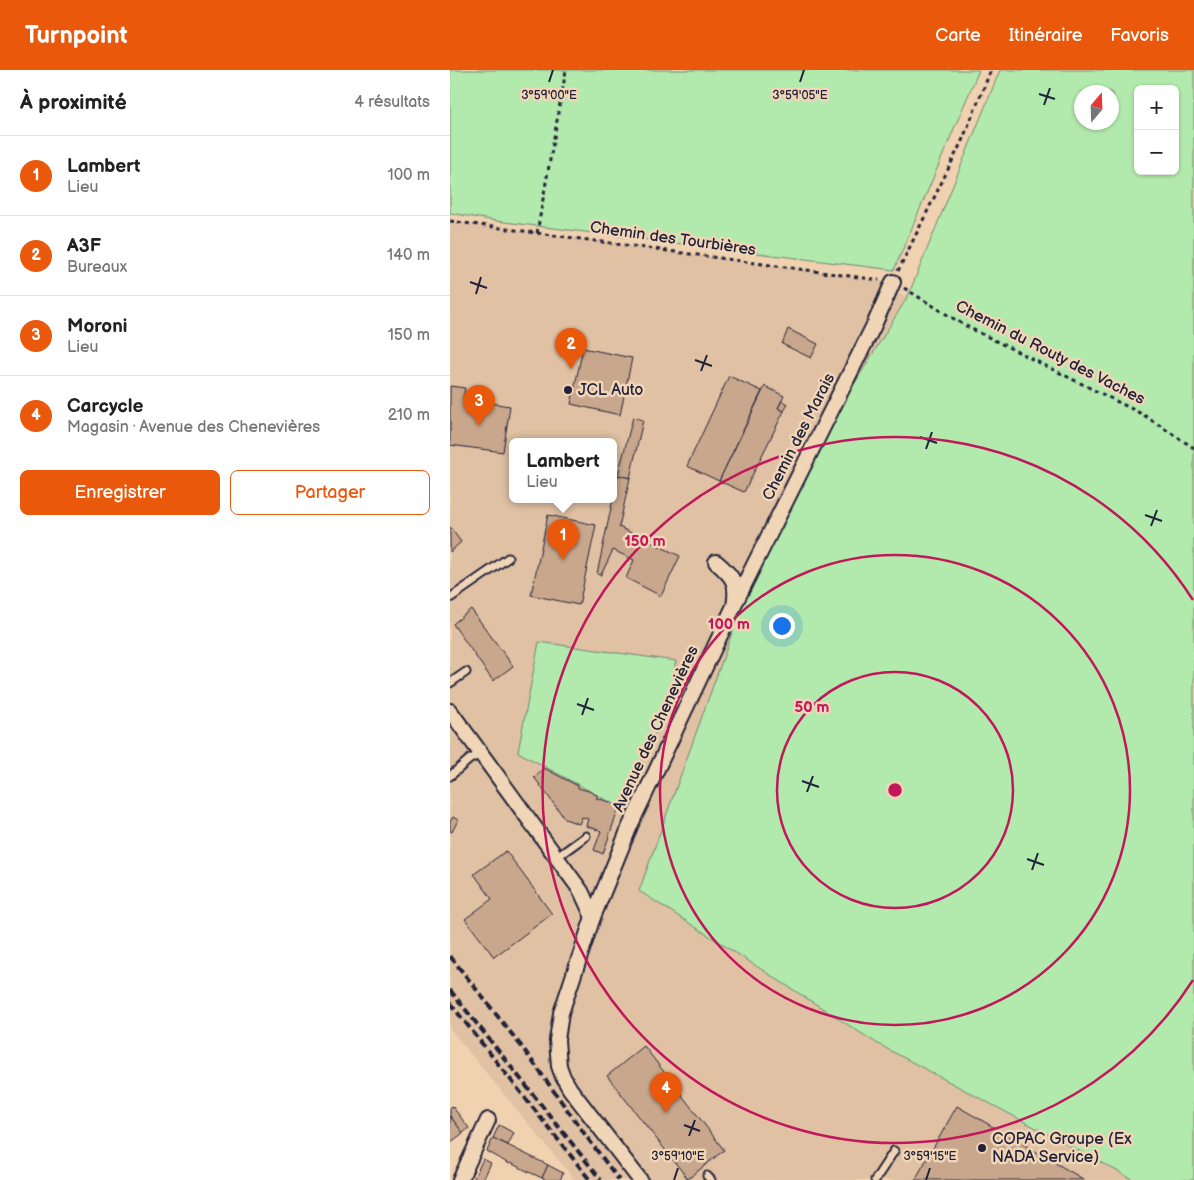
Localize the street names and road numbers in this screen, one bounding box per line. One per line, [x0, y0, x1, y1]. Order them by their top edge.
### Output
street label: Chemin des Tourbières [589, 218, 757, 260]
street label: Chemin du Routy des Vaches [952, 297, 1148, 409]
street label: Chemin des Marais [759, 370, 839, 504]
street label: Avenue des Chenevières [609, 643, 703, 815]

